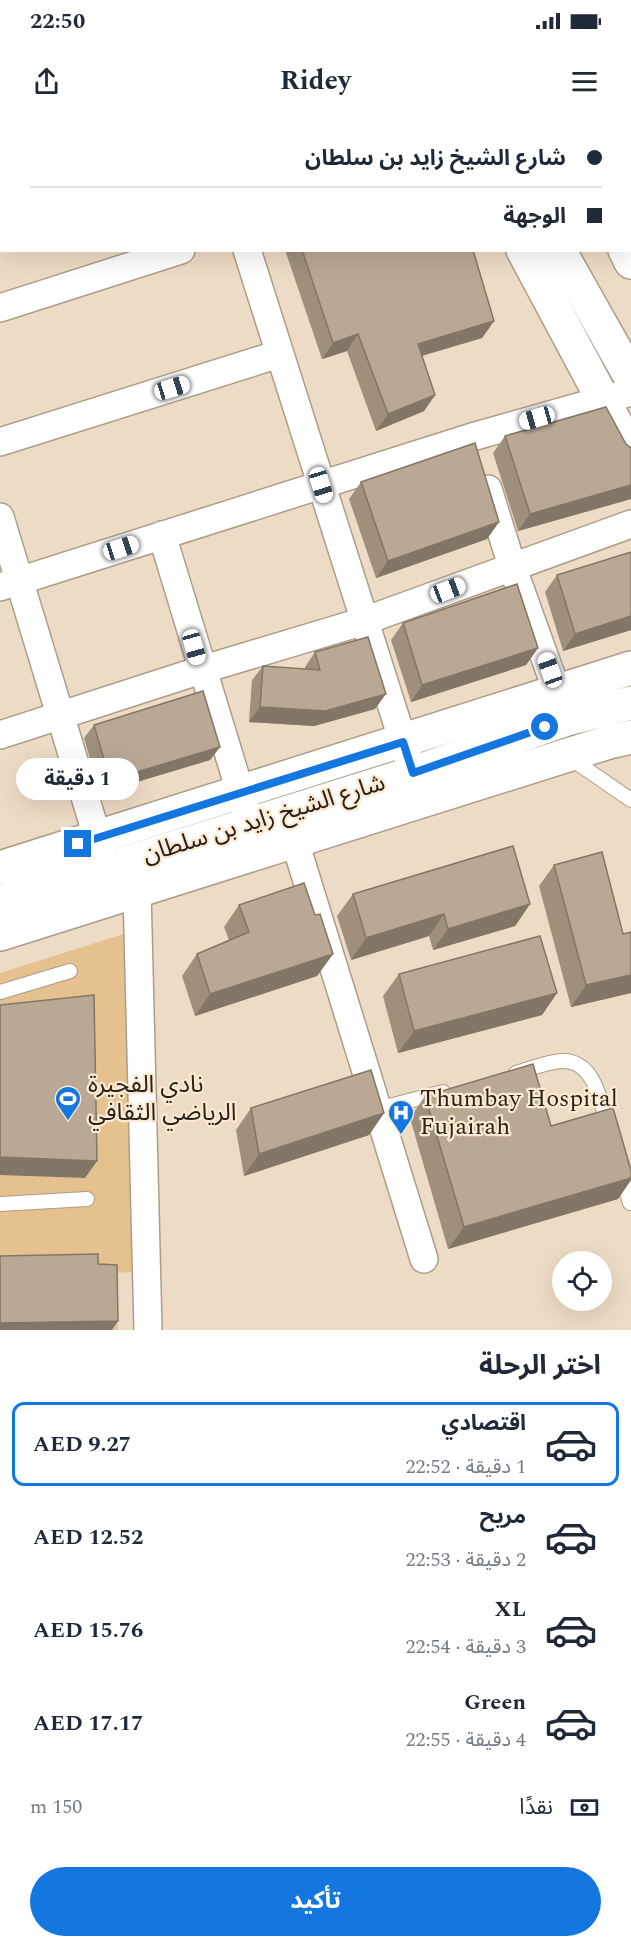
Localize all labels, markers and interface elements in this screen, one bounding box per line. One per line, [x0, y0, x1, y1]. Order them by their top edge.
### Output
text: 22:50 [30, 5, 85, 38]
text: Ridey [280, 60, 351, 102]
icon: share [30, 65, 63, 98]
icon: menu [568, 65, 601, 98]
text: شارع الشيخ زايد بن سلطان [305, 142, 566, 175]
text: الوجهة [503, 200, 566, 233]
car [152, 374, 192, 402]
car [517, 404, 557, 432]
car [307, 465, 335, 505]
car [101, 534, 141, 562]
car [428, 575, 468, 605]
car [180, 627, 208, 667]
car [535, 650, 565, 690]
route start [531, 713, 558, 740]
callout: 1 دقيقة [16, 757, 140, 799]
text: 1 دقيقة [44, 764, 111, 794]
street label: شارع الشيخ زايد بن سلطان [138, 765, 390, 873]
route end [64, 830, 91, 857]
place label: نادي الفجيرة الرياضي الثقافي [88, 1067, 236, 1131]
place label: Thumbay Hospital Fujairah [420, 1081, 618, 1145]
sports icon: نادي الفجيرة الرياضي الثقافي [53, 1084, 83, 1122]
hospital icon: Thumbay Hospital Fujairah [386, 1098, 416, 1136]
map controls [552, 1251, 612, 1311]
button: locate [552, 1251, 612, 1311]
text: اختر الرحلة [479, 1345, 601, 1387]
text: اقتصادي [441, 1407, 526, 1440]
icon: car [544, 1417, 598, 1471]
text: AED 9.27 [33, 1428, 131, 1461]
text: 1 دقيقة · 22:52 [405, 1452, 526, 1482]
text: مريح [480, 1500, 526, 1533]
icon: car [544, 1510, 598, 1564]
text: AED 12.52 [33, 1521, 143, 1554]
text: 2 دقيقة · 22:53 [405, 1545, 526, 1575]
text: XL [495, 1593, 526, 1626]
icon: car [544, 1603, 598, 1657]
text: AED 15.76 [33, 1614, 143, 1647]
text: 3 دقيقة · 22:54 [405, 1632, 526, 1662]
text: Green [464, 1686, 526, 1719]
icon: car [544, 1696, 598, 1750]
text: AED 17.17 [33, 1707, 143, 1740]
text: 4 دقيقة · 22:55 [405, 1725, 526, 1755]
text: نقدًا [519, 1791, 553, 1824]
icon: cash [568, 1791, 601, 1824]
text: 150 m [30, 1792, 82, 1822]
button: تأكيد [30, 1867, 601, 1936]

